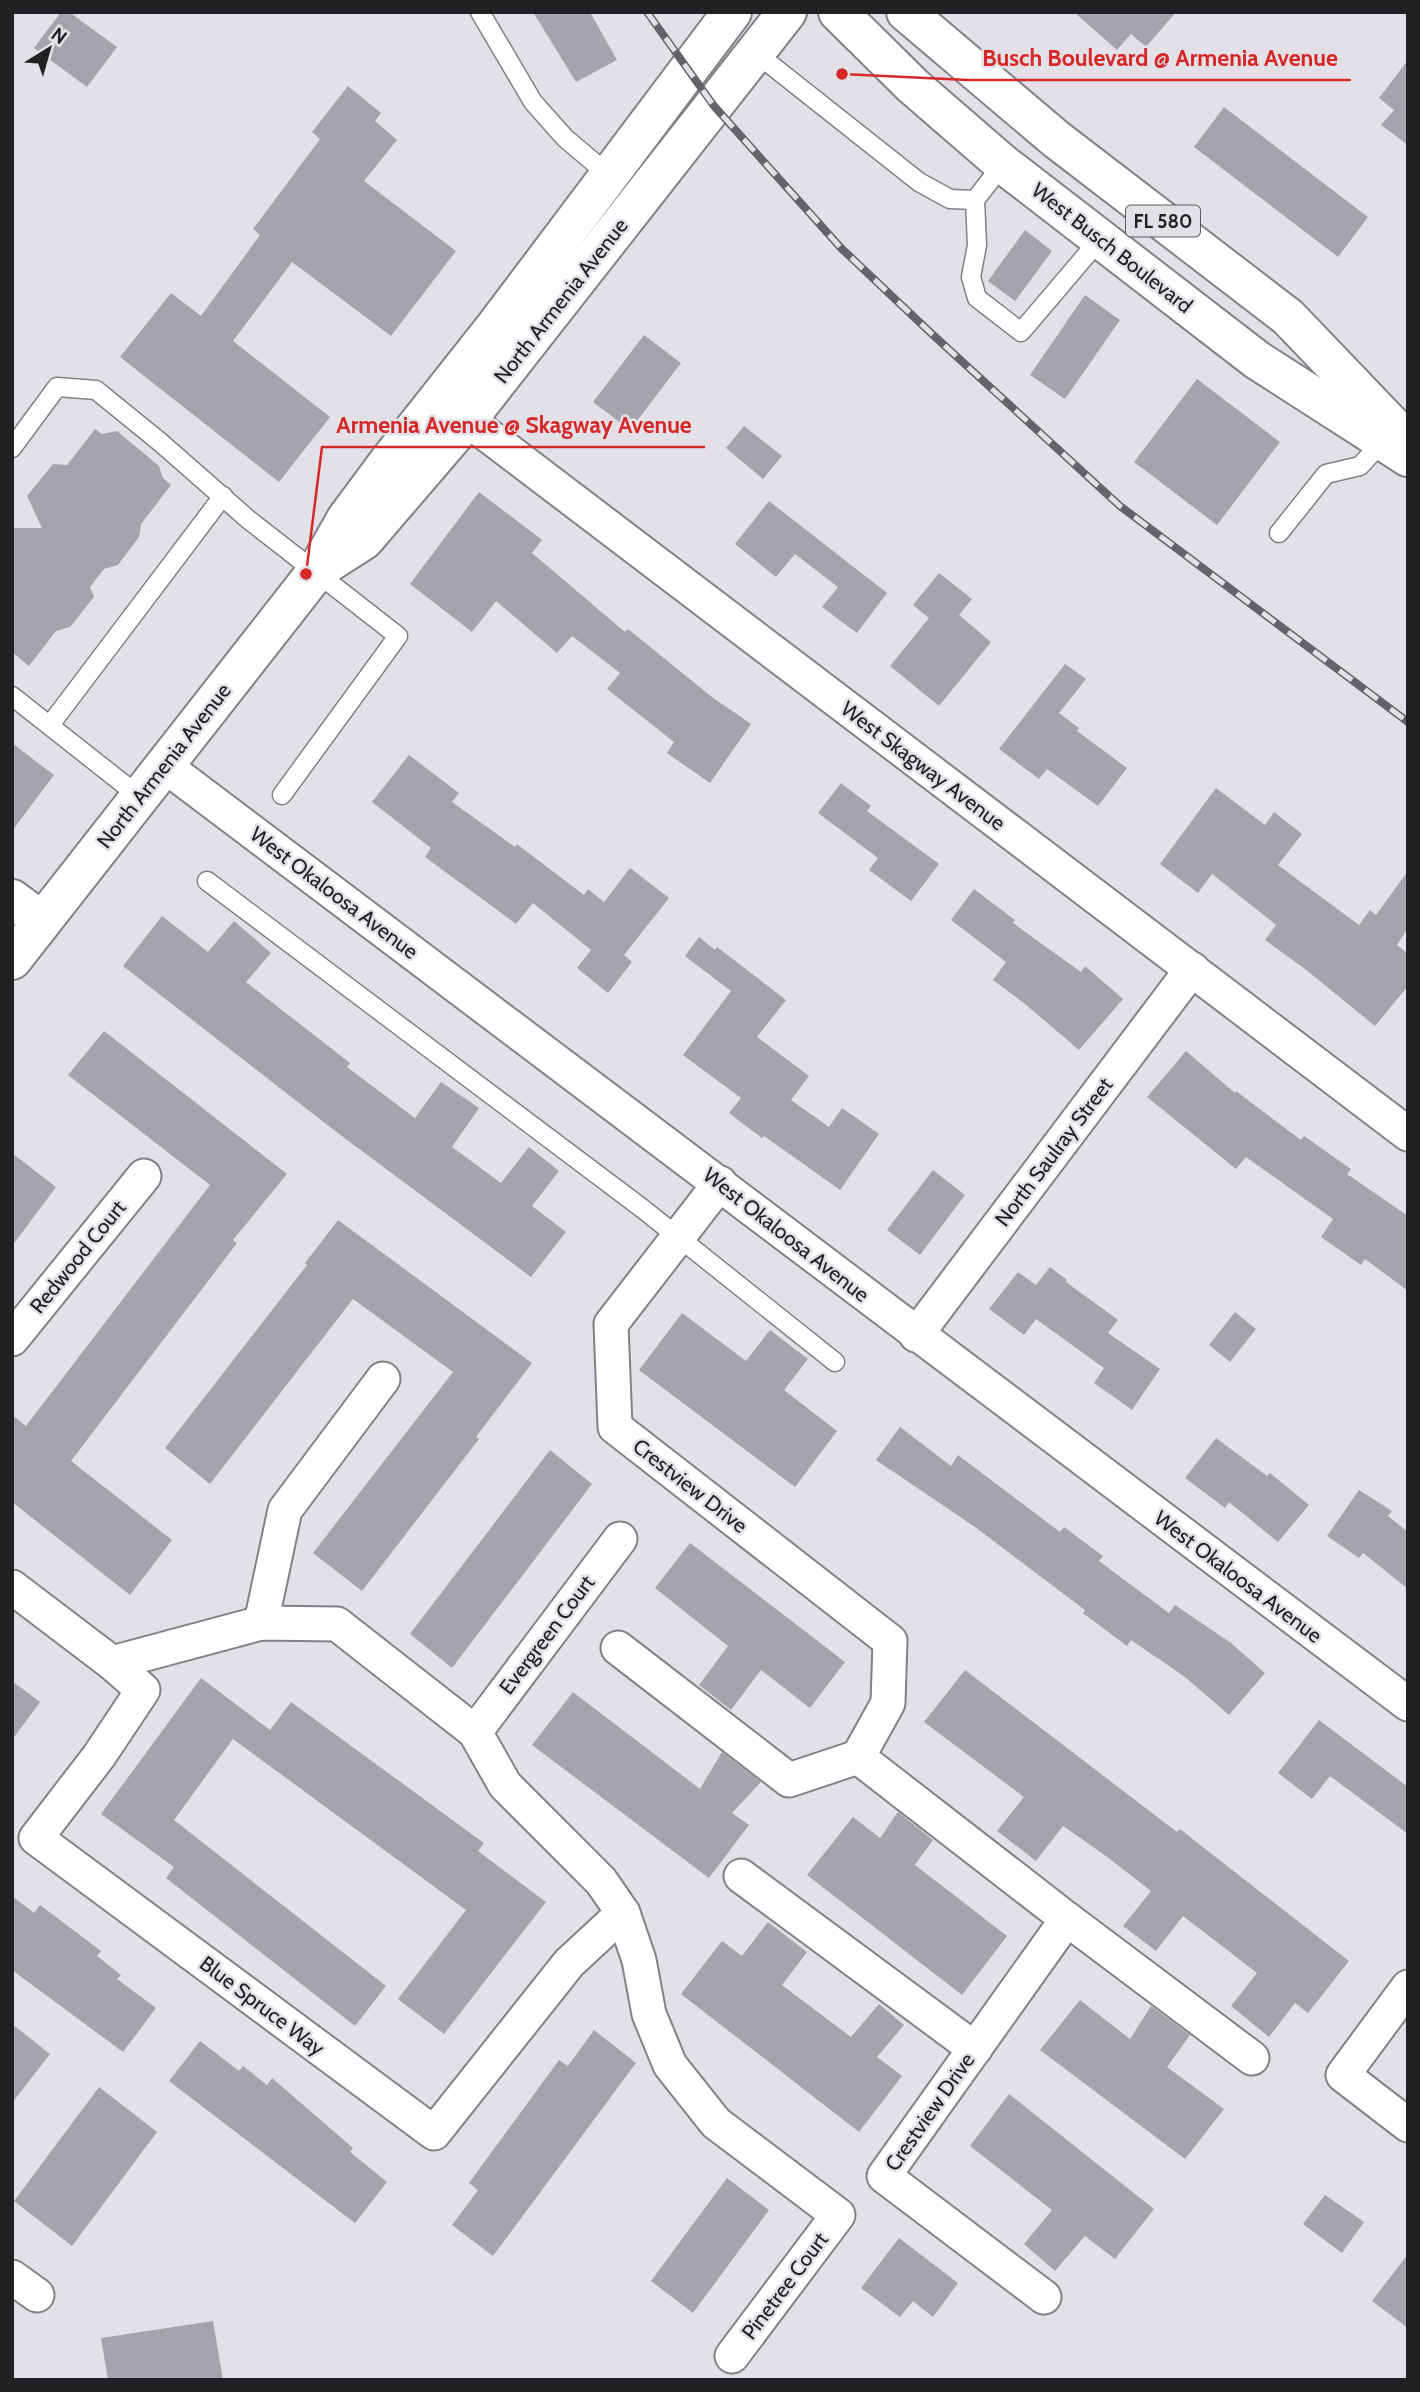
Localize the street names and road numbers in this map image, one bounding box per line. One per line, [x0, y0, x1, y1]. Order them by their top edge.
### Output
street label: West Busch Boulevard [1027, 177, 1198, 318]
road number: FL 580 [1126, 206, 1200, 236]
street label: North Armenia Avenue [489, 213, 633, 388]
street label: North Armenia Avenue [92, 678, 236, 853]
street label: West Skagway Avenue [836, 696, 1010, 836]
street label: West Okaloosa Avenue [245, 821, 423, 964]
street label: North Saulray Street [990, 1072, 1118, 1231]
street label: West Okaloosa Avenue [698, 1162, 874, 1307]
street label: Redwood Court [24, 1195, 131, 1318]
street label: Crestview Drive [628, 1433, 753, 1538]
street label: West Okaloosa Avenue [1149, 1505, 1327, 1648]
street label: Evergreen Court [494, 1570, 599, 1699]
street label: Blue Spruce Way [195, 1951, 330, 2061]
street label: Crestview Drive [880, 2048, 980, 2176]
street label: Pinetree Court [736, 2227, 833, 2344]

